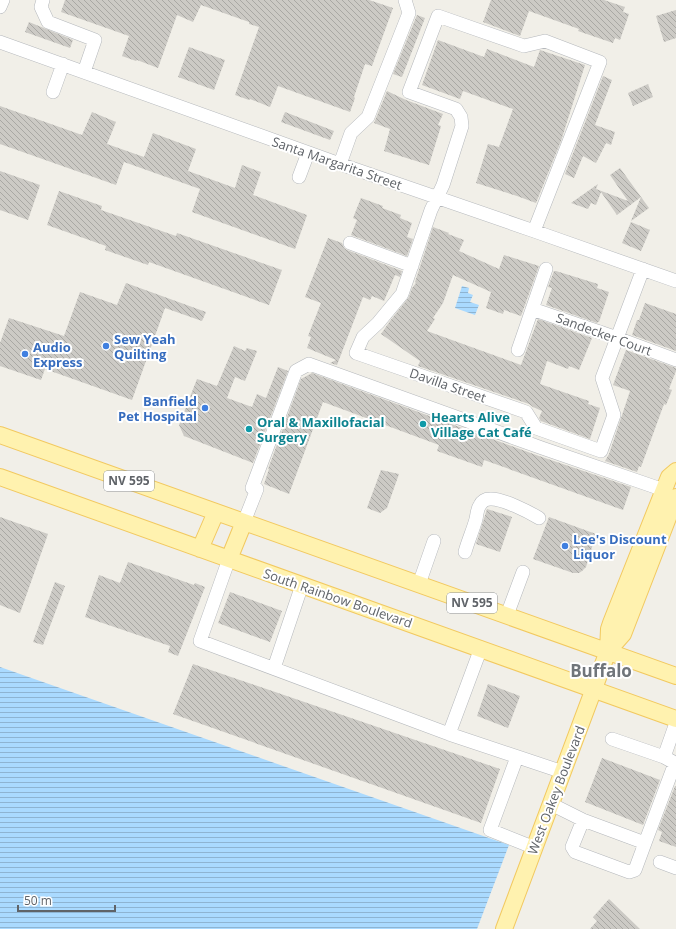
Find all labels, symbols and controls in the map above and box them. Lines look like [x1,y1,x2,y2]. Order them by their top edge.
street label: Santa Margarita Street [270,132,405,194]
street label: Sandecker Court [554,308,655,360]
place label: Sew Yeah Quilting [114,330,176,363]
place label: Audio Express [33,338,83,371]
marker: Sew Yeah Quilting [101,341,111,351]
marker: Audio Express [20,349,30,359]
street label: Davilla Street [407,363,489,407]
place label: Banfield Pet Hospital [118,392,197,425]
marker: Banfield Pet Hospital [200,403,210,413]
place label: Hearts Alive Village Cat Café [431,408,532,441]
place label: Oral & Maxillofacial Surgery [257,413,385,446]
marker: Hearts Alive Village Cat Café [418,419,428,429]
marker: Oral & Maxillofacial Surgery [244,424,254,434]
road number: NV 595 [104,471,154,491]
place label: Lee's Discount Liquor [573,530,667,563]
marker: Lee's Discount Liquor [560,541,570,551]
street label: South Rainbow Boulevard [261,564,415,632]
road number: NV 595 [447,593,497,613]
district label: Buffalo [570,659,632,682]
street label: West Oakey Boulevard [523,723,589,857]
scale bar [18,887,115,913]
text: 50 m [24,892,52,909]

